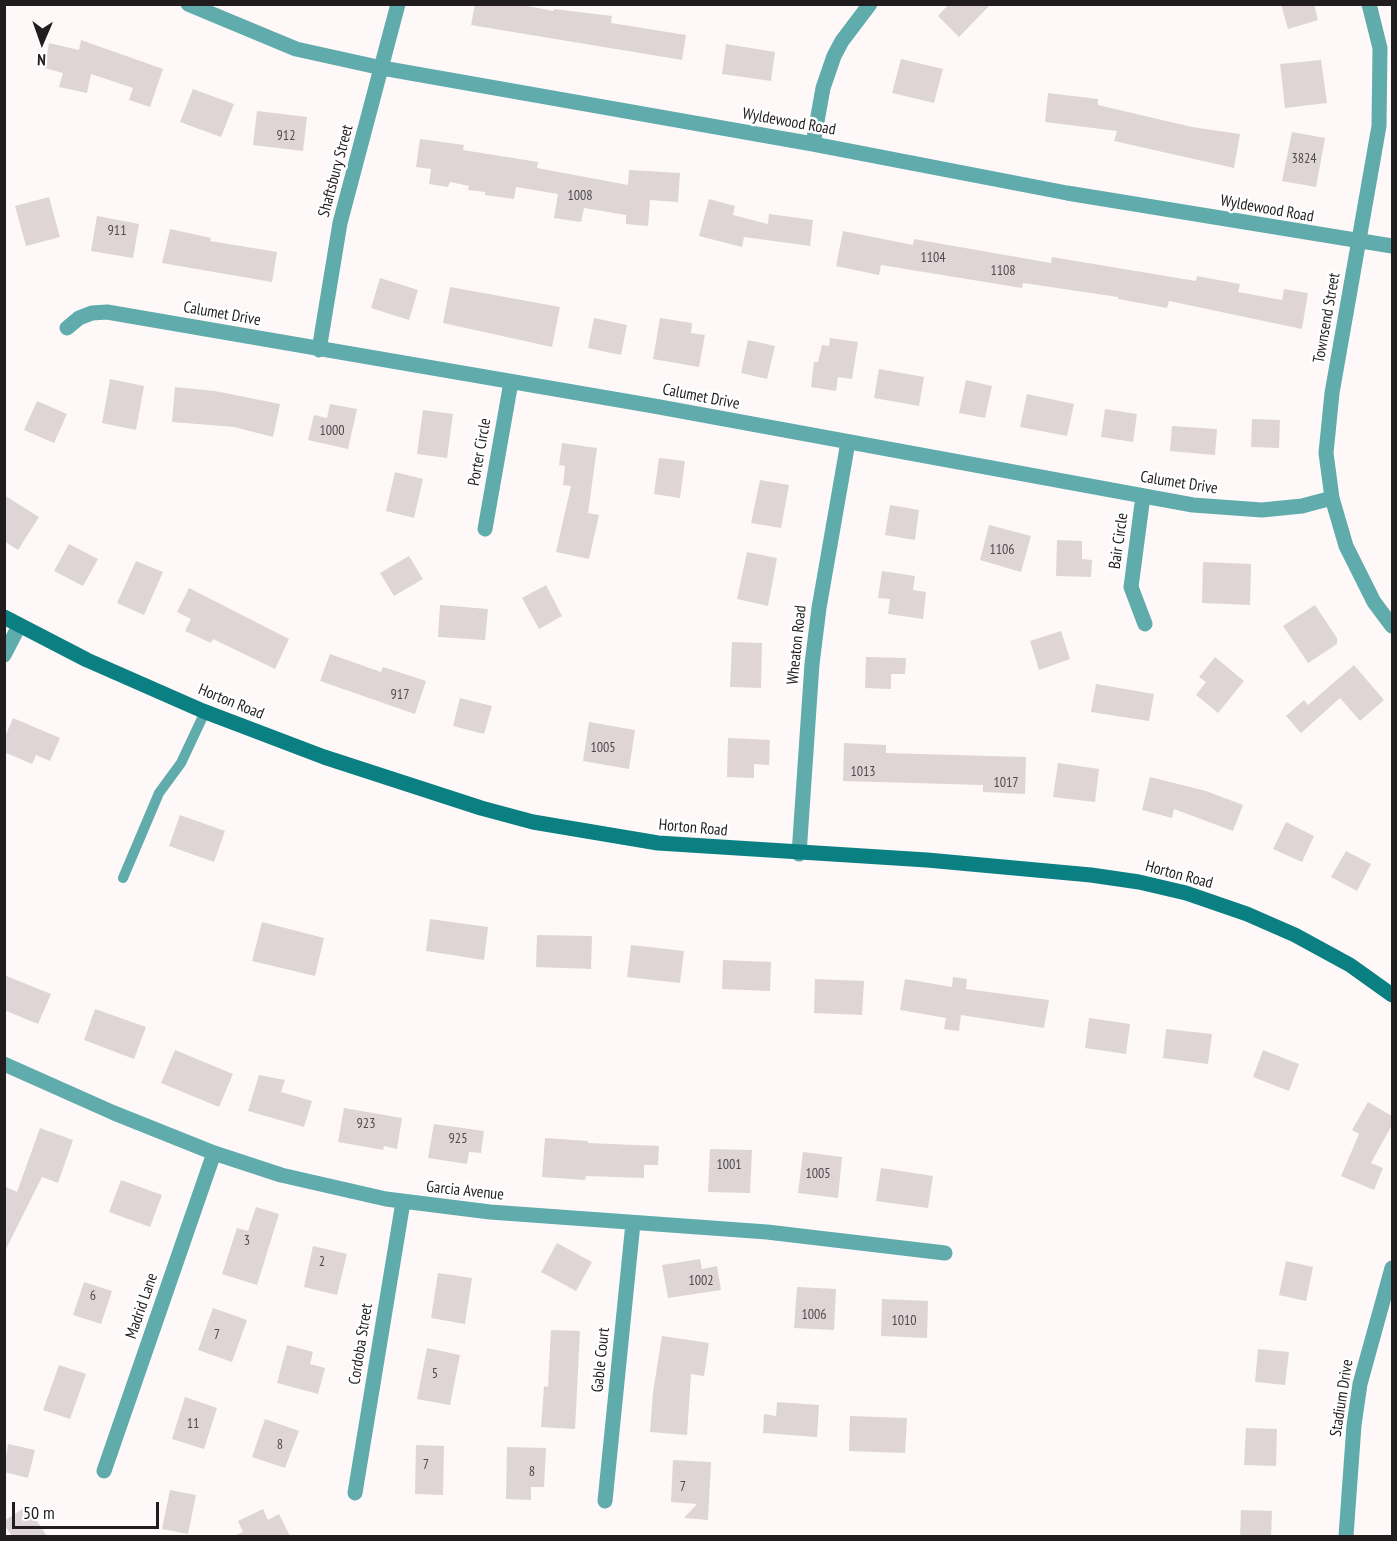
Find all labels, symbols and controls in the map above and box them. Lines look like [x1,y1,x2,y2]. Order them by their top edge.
north arrow [12,12,72,72]
text: N [37,50,46,70]
street label: Wyldewood Road [741,104,837,140]
street label: Shaftsbury Street [314,123,358,219]
house number: 912 [277,128,295,144]
house number: 3824 [1291,151,1317,167]
house number: 1008 [567,188,593,204]
street label: Wyldewood Road [1219,191,1315,227]
house number: 911 [108,223,126,239]
house number: 1104 [920,250,946,266]
house number: 1108 [990,263,1016,279]
street label: Townsend Street [1310,271,1344,365]
street label: Calumet Drive [182,298,262,330]
street label: Calumet Drive [661,380,741,414]
street label: Porter Circle [465,417,495,487]
house number: 1000 [319,423,345,439]
street label: Calumet Drive [1139,467,1219,499]
street label: Bair Circle [1106,512,1132,570]
house number: 1106 [989,542,1015,558]
street label: Wheaton Road [783,604,811,686]
street label: Horton Road [195,680,267,724]
house number: 917 [391,687,409,703]
house number: 1005 [590,740,616,756]
house number: 1013 [850,764,876,780]
house number: 1017 [993,775,1019,791]
street label: Horton Road [658,815,728,841]
street label: Horton Road [1143,857,1215,893]
house number: 923 [357,1116,375,1132]
house number: 925 [449,1131,467,1147]
house number: 1001 [716,1157,742,1173]
house number: 1005 [805,1166,831,1182]
street label: Garcia Avenue [425,1177,505,1205]
house number: 3 [244,1233,250,1249]
house number: 2 [319,1254,325,1270]
street label: Madrid Lane [122,1271,162,1341]
house number: 1002 [688,1273,714,1289]
house number: 6 [90,1288,96,1304]
street label: Cordoba Street [345,1302,377,1386]
house number: 1006 [801,1307,827,1323]
house number: 1010 [891,1313,917,1329]
house number: 7 [214,1327,220,1343]
street label: Gable Court [588,1327,614,1393]
street label: Stadium Drive [1326,1358,1358,1438]
house number: 5 [432,1366,438,1382]
house number: 11 [187,1416,199,1432]
house number: 8 [277,1437,283,1453]
house number: 7 [423,1457,429,1473]
house number: 8 [529,1464,535,1480]
house number: 7 [680,1479,686,1495]
scale bar [15,1490,162,1528]
text: 50 m [23,1501,55,1524]

